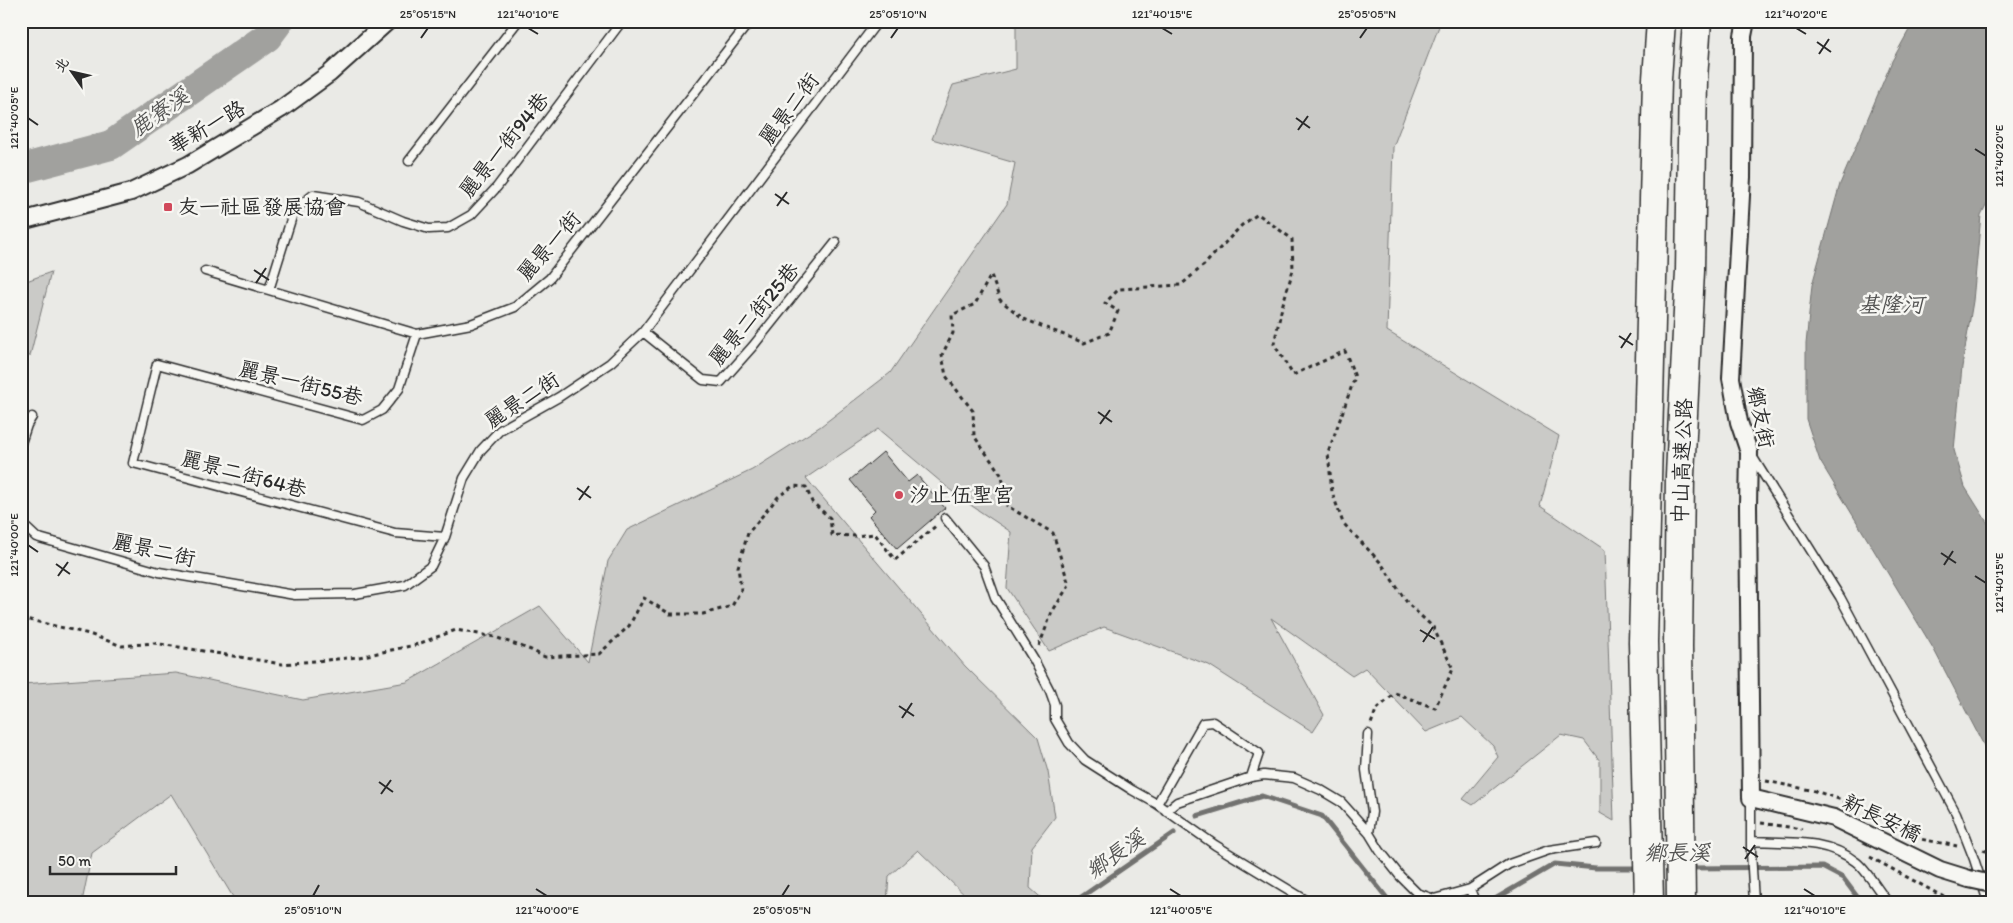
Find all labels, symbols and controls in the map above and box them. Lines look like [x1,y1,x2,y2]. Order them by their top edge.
text: 25°05'15"N [400,7,456,21]
text: 121°40'10"E [497,7,559,21]
text: 25°05'10"N [869,7,927,21]
text: 121°40'15"E [1132,7,1193,21]
text: 25°05'05"N [1338,7,1396,21]
text: 121°40'20"E [1765,7,1828,21]
north arrow [48,48,98,98]
text: 北 [51,54,73,76]
street label: 麗景二街 [753,68,824,150]
water label: 鹿寮溪 [125,82,195,142]
text: 121°40'05"E [7,86,21,149]
street label: 麗景一街94巷 [453,87,554,203]
street label: 華新一路 [164,95,249,158]
text: 121°40'20"E [1992,124,2006,187]
place label: 友一社區發展協會 [178,194,346,219]
marker: 友一社區發展協會 [162,201,174,213]
street label: 麗景一街 [512,206,586,286]
street label: 麗景二街25巷 [703,257,804,370]
water label: 基隆河 [1858,291,1927,318]
street label: 麗景一街55巷 [236,355,366,410]
street label: 麗景二街 [480,366,564,433]
street label: 鄉友街 [1743,383,1780,450]
street label: 中山高速公路 [1667,398,1696,524]
street label: 麗景二街64巷 [179,445,310,502]
place label: 汐止伍聖宮 [909,482,1014,507]
marker: 汐止伍聖宮 [893,489,905,501]
text: 121°40'00"E [7,513,21,577]
street label: 麗景二街 [110,528,198,571]
text: 121°40'15"E [1992,552,2006,613]
street label: 新長安橋 [1839,788,1926,847]
water label: 鄉長溪 [1081,824,1151,884]
water label: 鄉長溪 [1644,839,1711,866]
scale bar [50,843,176,875]
text: 50 m [58,852,91,870]
text: 25°05'10"N [284,903,342,917]
text: 121°40'00"E [515,903,579,917]
text: 25°05'05"N [753,903,811,917]
text: 121°40'05"E [1150,903,1213,917]
text: 121°40'10"E [1784,903,1846,917]

